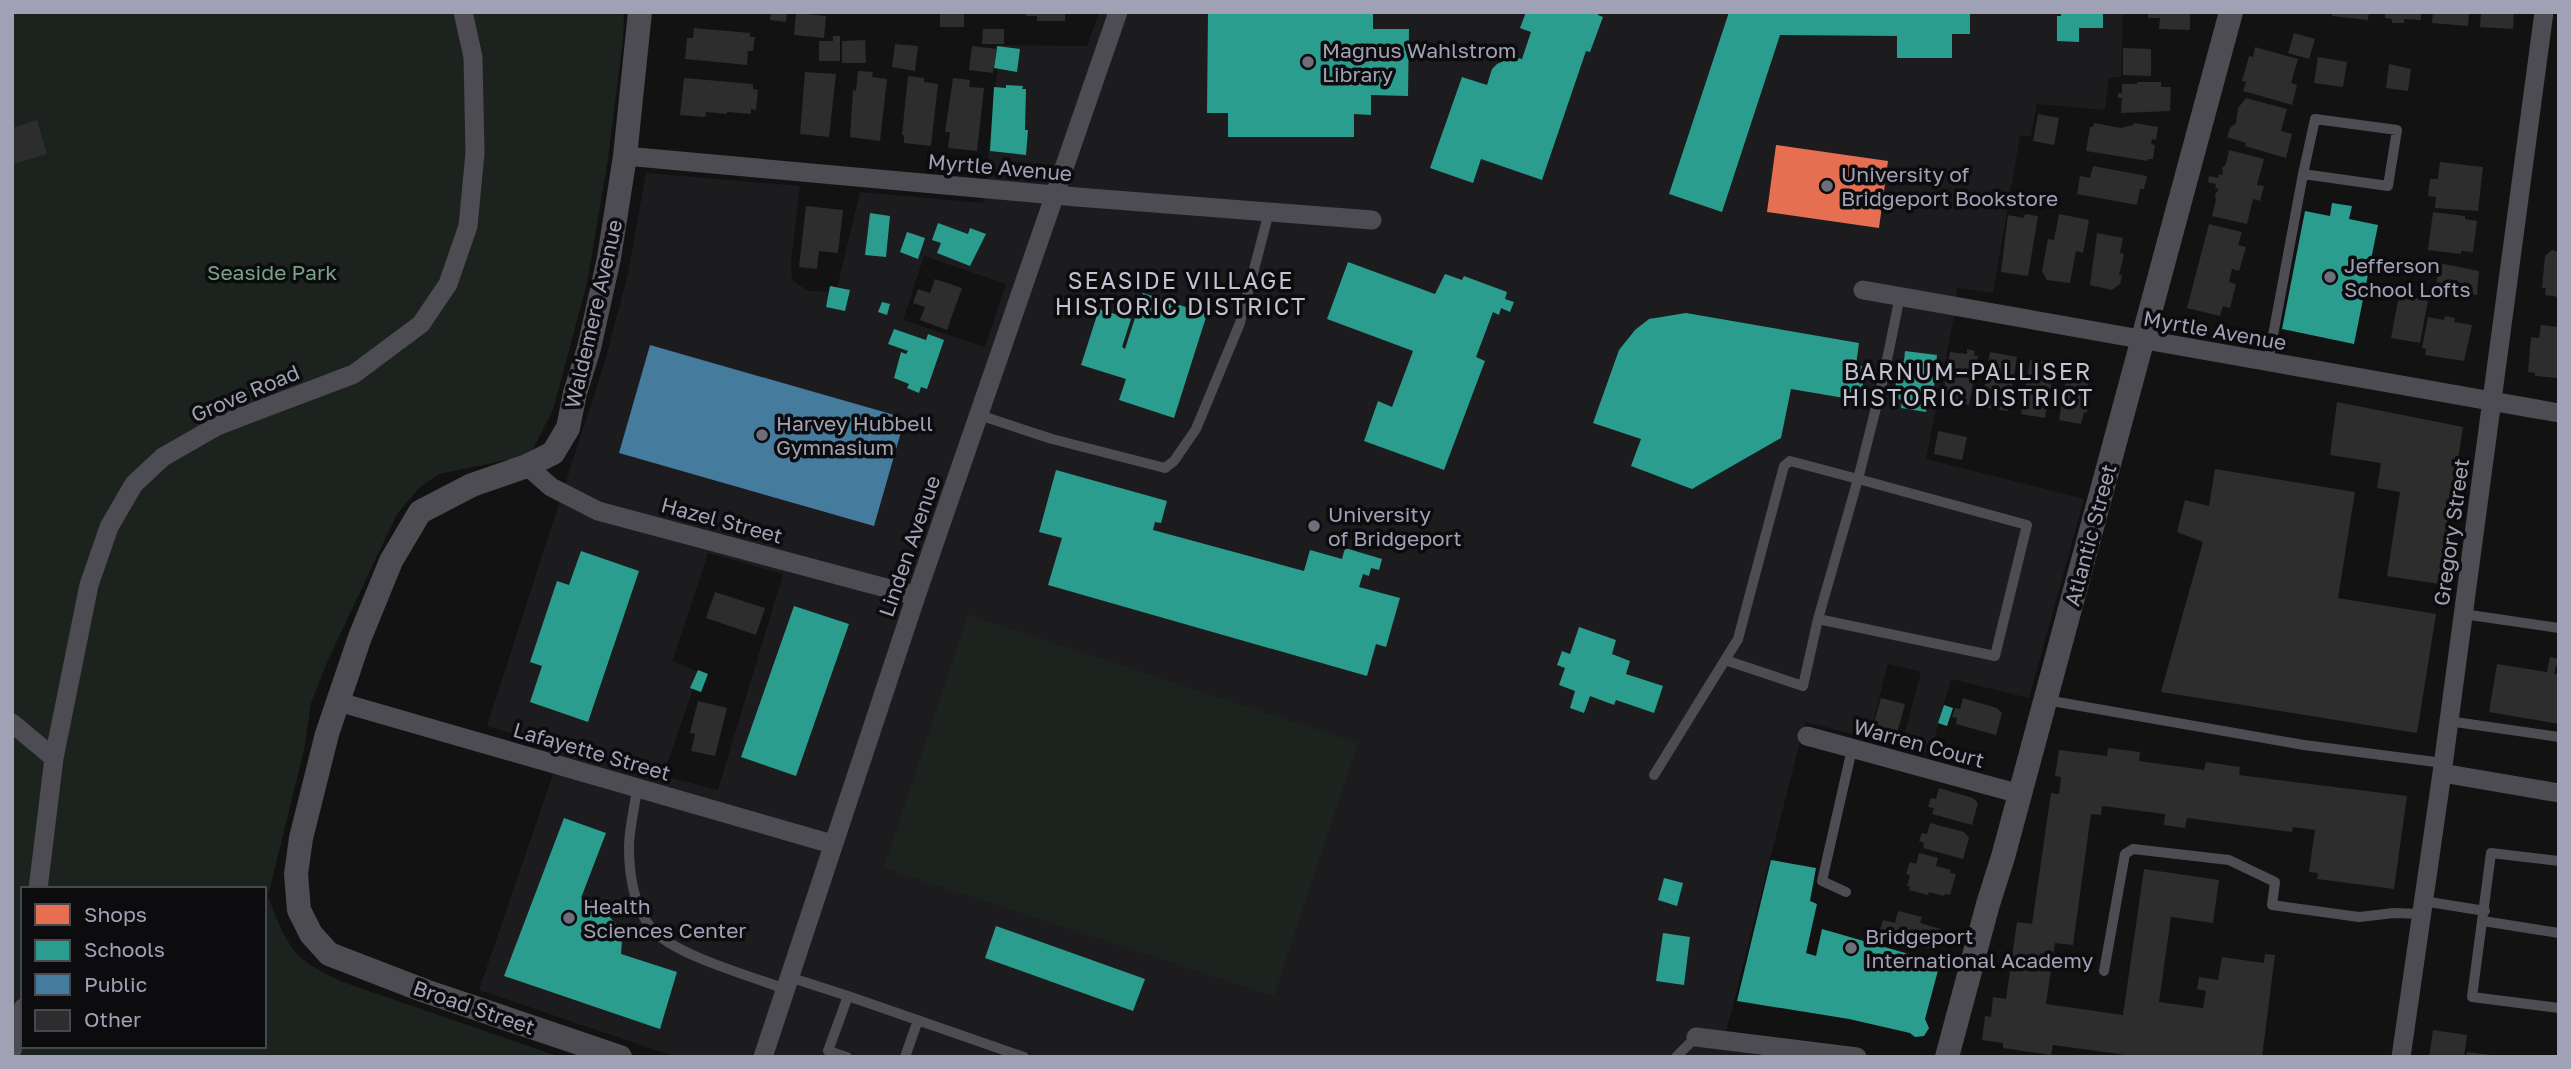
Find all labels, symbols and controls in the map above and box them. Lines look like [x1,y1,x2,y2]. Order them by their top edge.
place label: Magnus Wahlstrom Library [1322,37,1516,87]
marker: Magnus Wahlstrom Library [1300,54,1316,70]
street label: Myrtle Avenue [927,148,1073,186]
place label: University of Bridgeport Bookstore [1841,161,2058,211]
marker: University of Bridgeport Bookstore [1819,178,1835,194]
street label: Waldemere Avenue [559,217,627,411]
place label: Jefferson School Lofts [2344,252,2471,302]
park label: Seaside Park [207,259,337,285]
district label: SEASIDE VILLAGE HISTORIC DISTRICT [1055,266,1307,320]
marker: Jefferson School Lofts [2322,269,2338,285]
street label: Myrtle Avenue [2141,305,2289,355]
district label: BARNUM–PALLISER HISTORIC DISTRICT [1842,357,2094,411]
street label: Grove Road [187,359,303,427]
place label: Harvey Hubbell Gymnasium [776,410,933,460]
marker: Harvey Hubbell Gymnasium [754,427,770,443]
street label: Gregory Street [2428,457,2474,607]
street label: Atlantic Street [2059,461,2121,609]
street label: Linden Avenue [873,472,945,620]
street label: Hazel Street [658,491,786,549]
place label: University of Bridgeport [1328,501,1462,551]
marker: University of Bridgeport [1306,518,1322,534]
street label: Warren Court [1851,713,1987,773]
street label: Lafayette Street [510,716,674,786]
legend [21,887,266,1048]
place label: Health Sciences Center [583,893,747,943]
text: Shops [84,901,147,927]
marker: Health Sciences Center [561,910,577,926]
place label: Bridgeport International Academy [1865,923,2093,973]
text: Schools [84,936,165,962]
marker: Bridgeport International Academy [1843,940,1859,956]
text: Public [84,971,147,997]
street label: Broad Street [410,974,538,1040]
text: Other [84,1006,141,1032]

